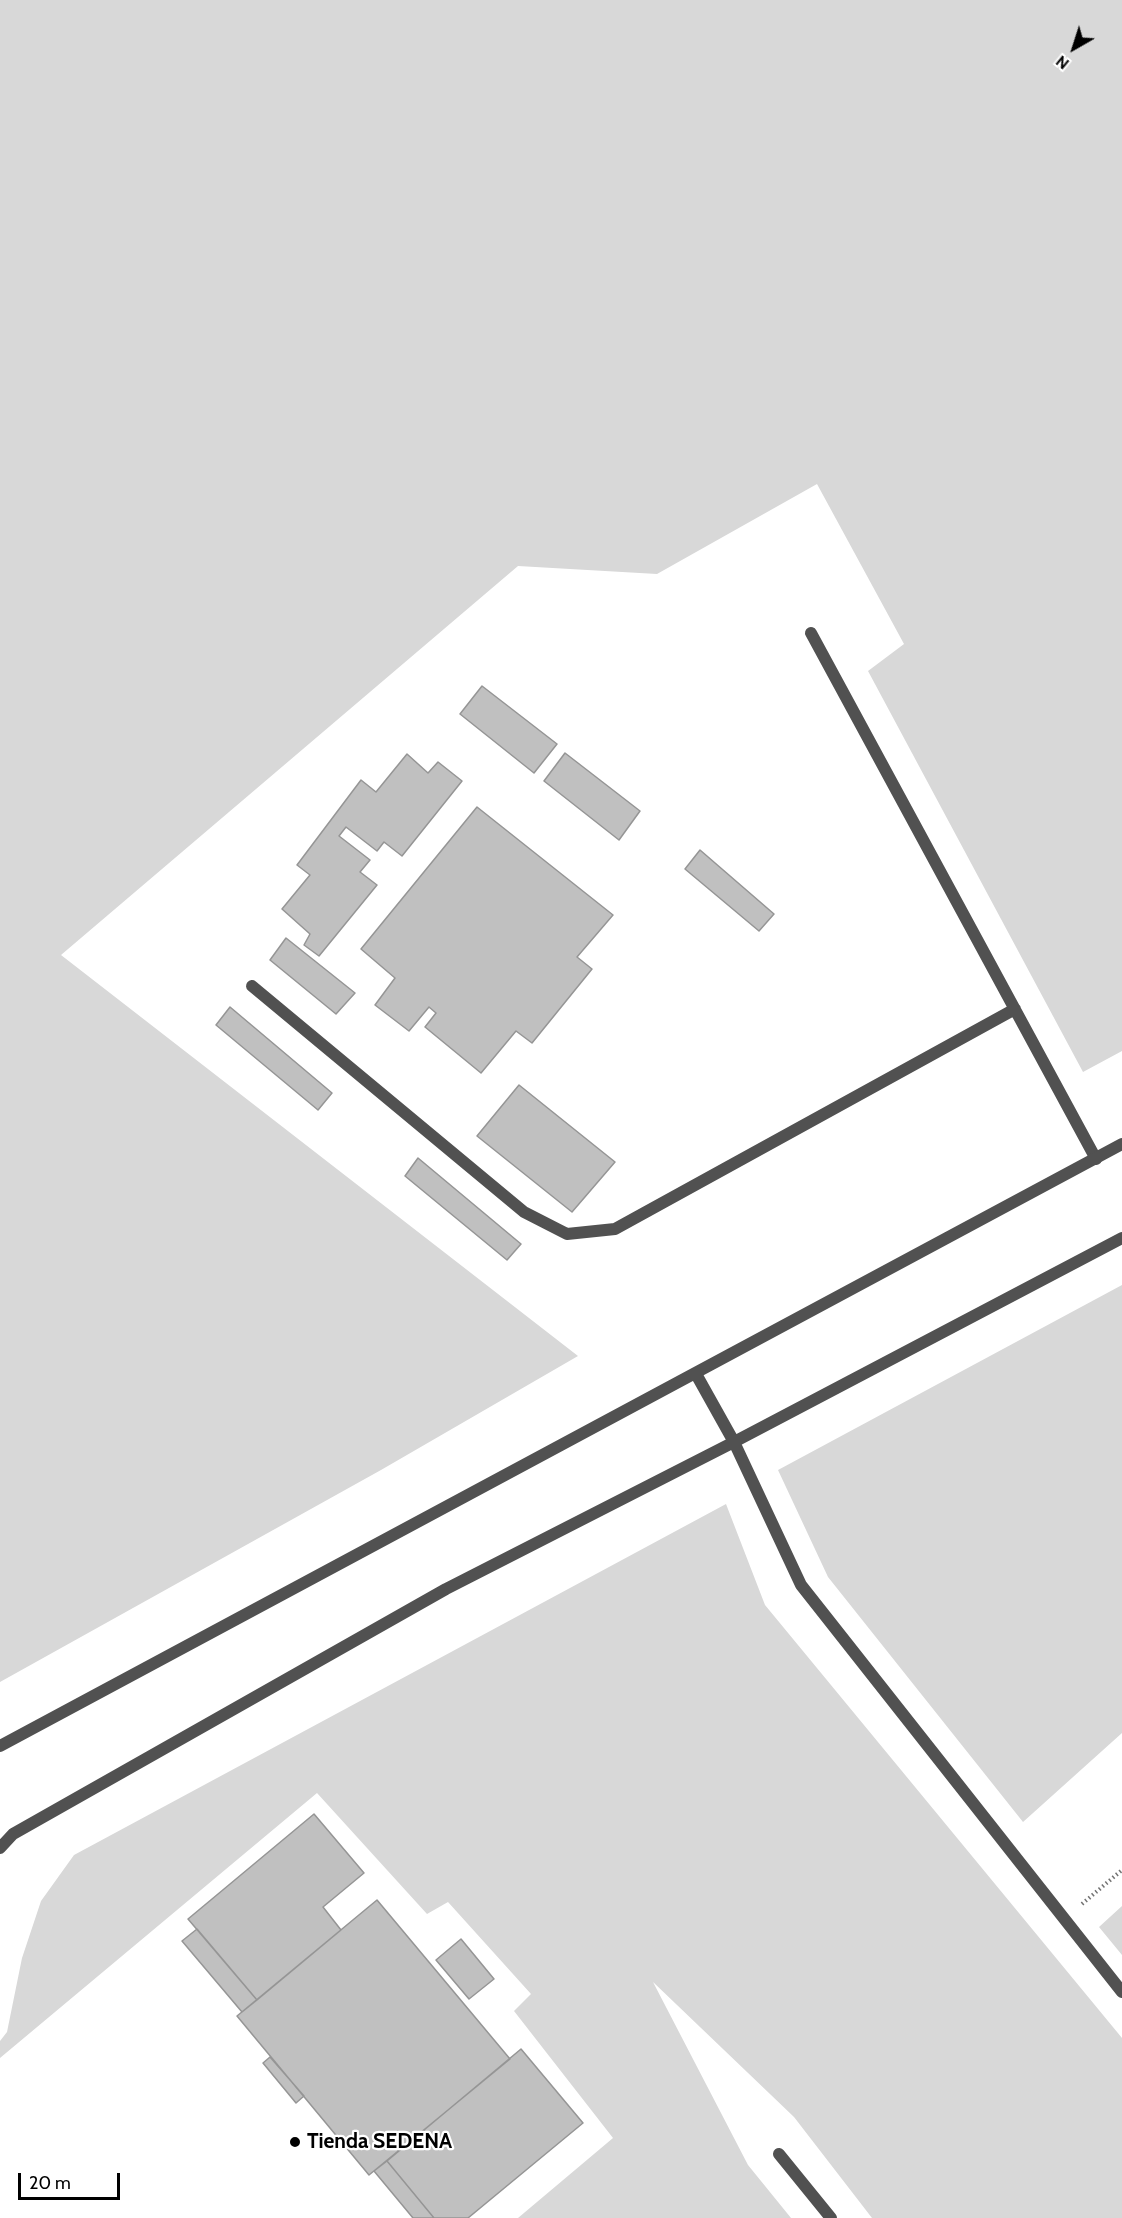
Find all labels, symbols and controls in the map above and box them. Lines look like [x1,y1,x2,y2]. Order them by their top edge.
north arrow [1044,18,1104,78]
text: N [1052,51,1073,73]
place label: Tienda SEDENA [307,2129,452,2155]
marker: Tienda SEDENA [288,2135,302,2149]
scale bar [21,2161,123,2199]
text: 20 m [29,2172,71,2194]

